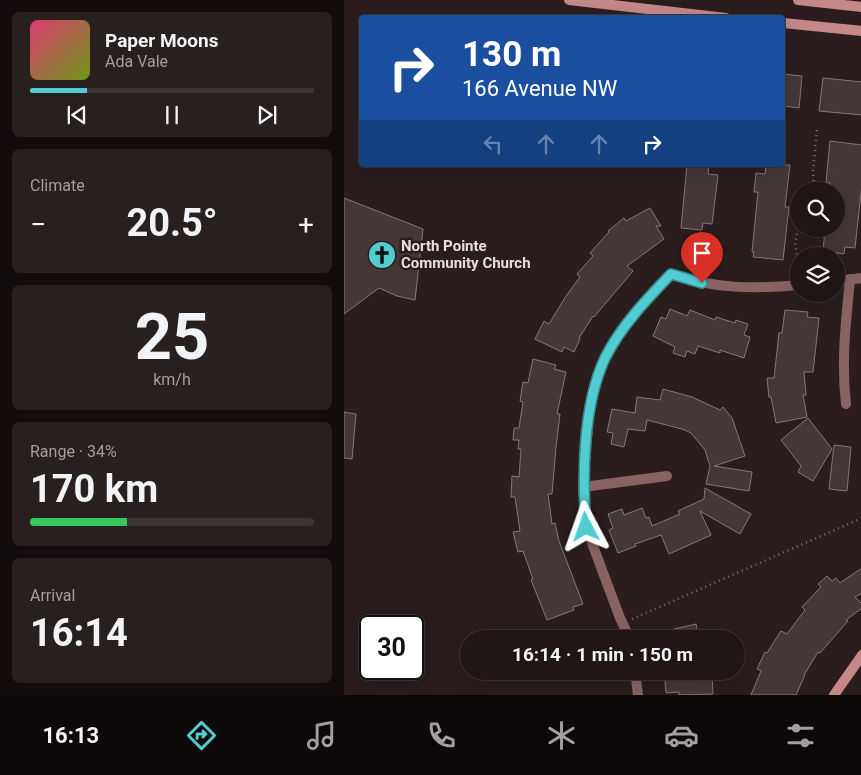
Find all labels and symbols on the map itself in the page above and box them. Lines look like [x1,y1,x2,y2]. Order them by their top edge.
pin [681,232,723,283]
place label: North Pointe Community Church [401,237,531,272]
church icon: North Pointe Community Church [367,240,397,270]
position arrow [559,500,611,552]
speed limit sign: 30 [359,615,424,680]

